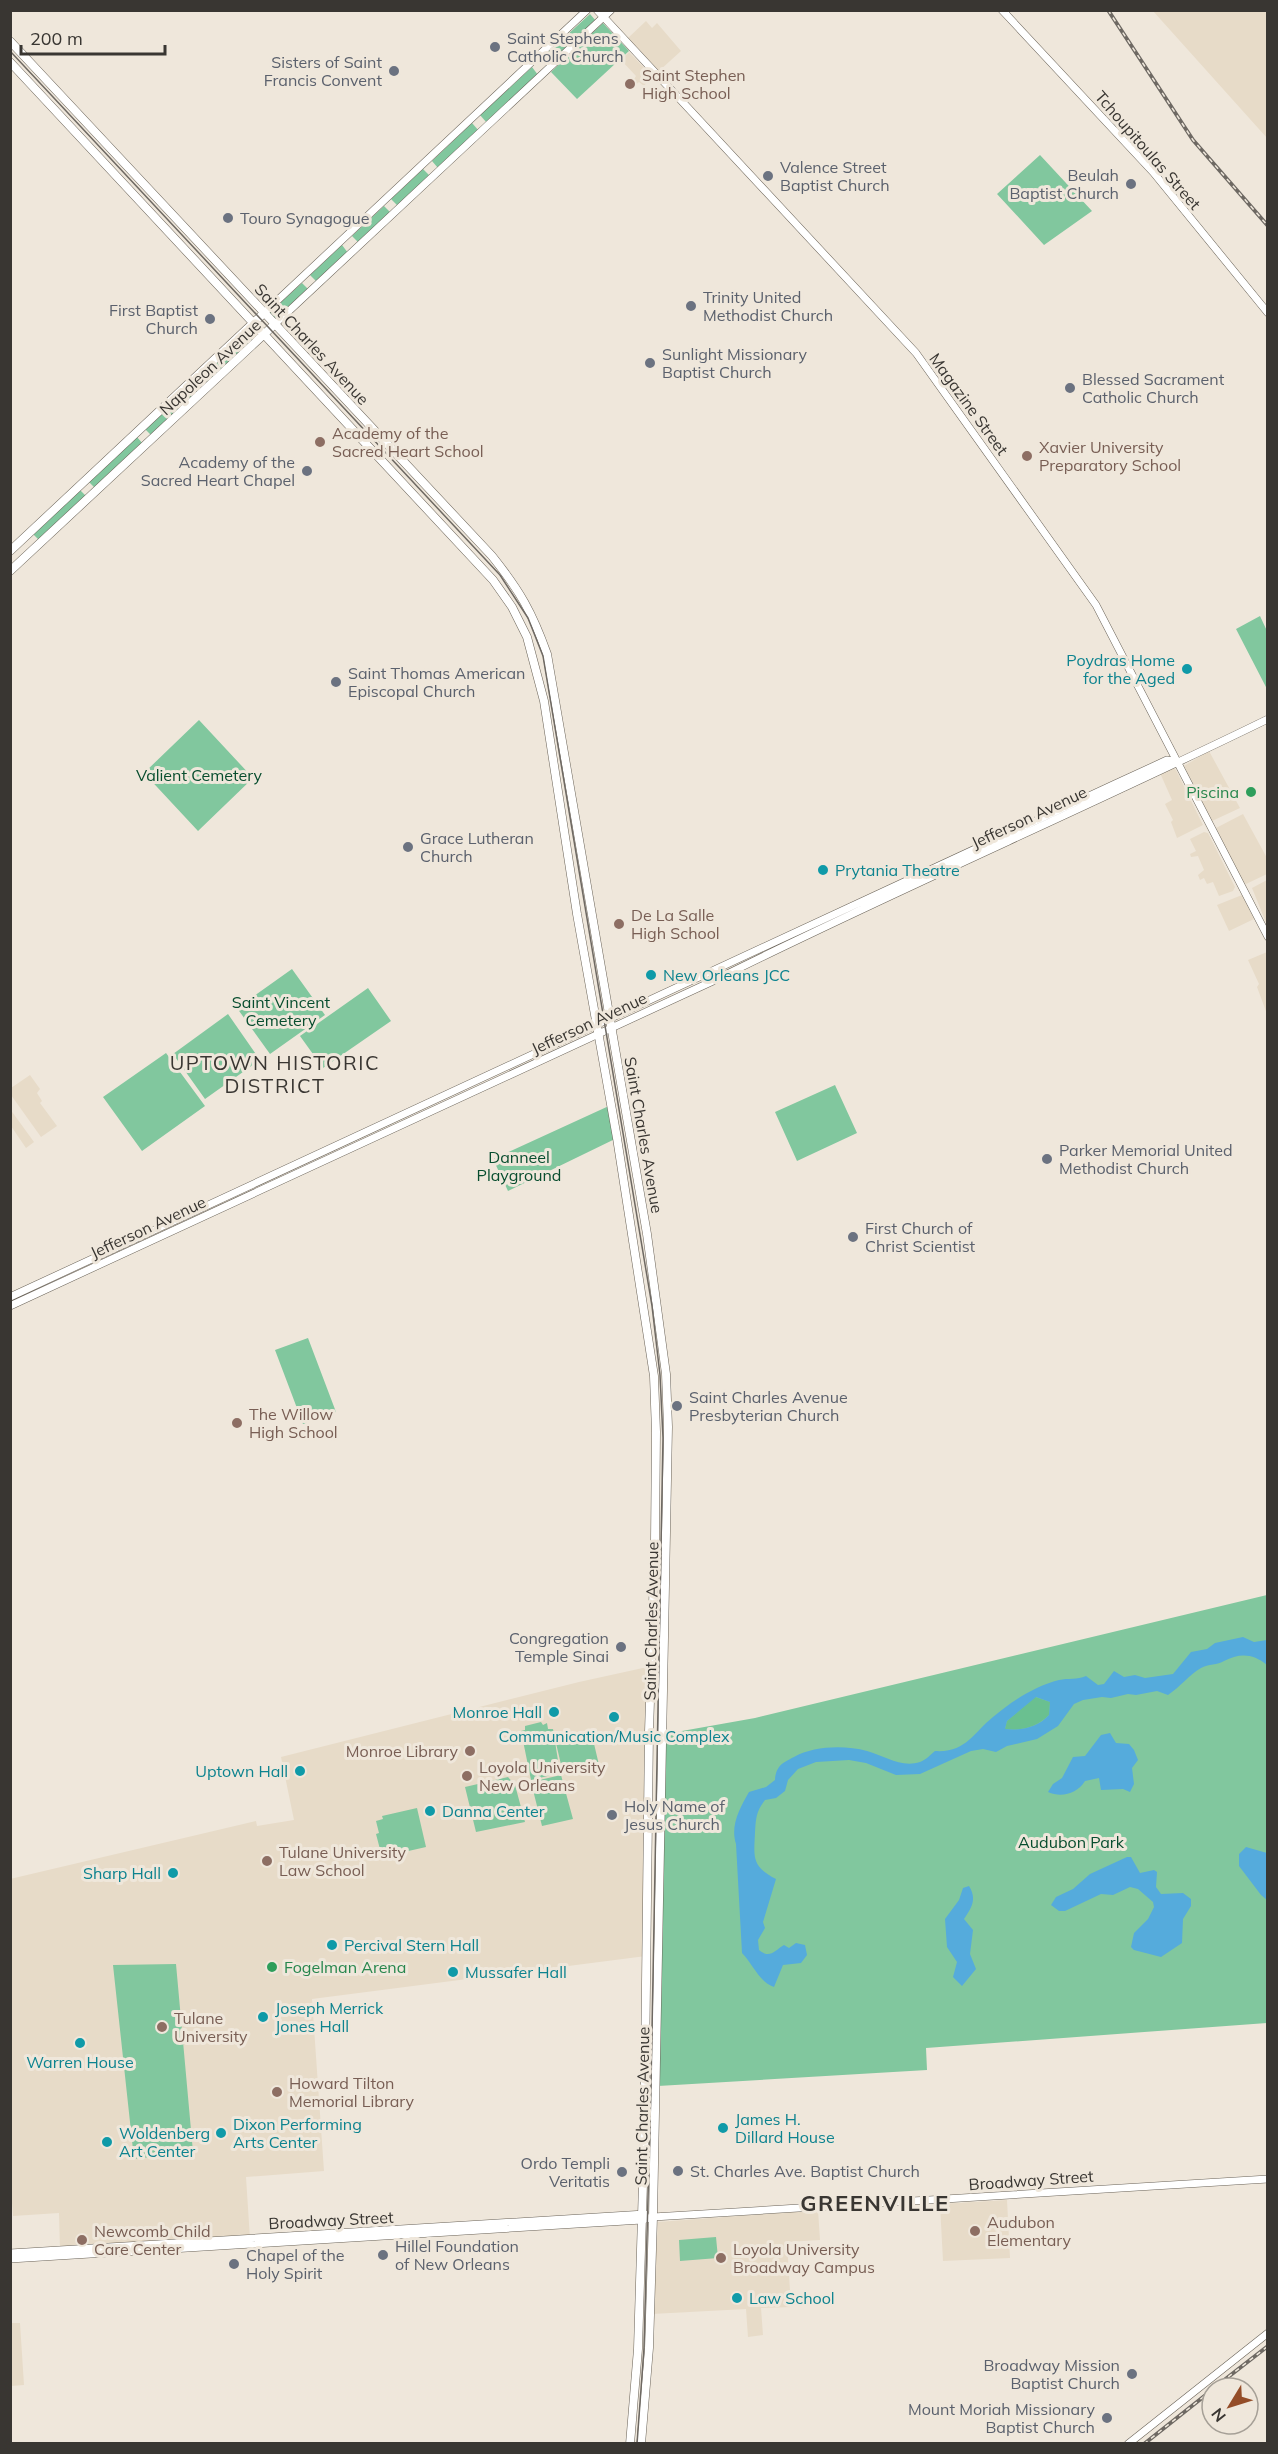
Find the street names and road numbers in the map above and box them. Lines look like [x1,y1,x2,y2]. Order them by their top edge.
street label: Tchoupitoulas Street [1091,86,1205,214]
street label: Saint Charles Avenue [251,279,373,409]
street label: Napoleon Avenue [155,315,265,419]
street label: Magazine Street [925,349,1013,459]
street label: Jefferson Avenue [968,782,1090,852]
street label: Jefferson Avenue [528,988,650,1058]
street label: Saint Charles Avenue [620,1055,668,1215]
street label: Jefferson Avenue [87,1192,209,1262]
street label: Saint Charles Avenue [640,1542,662,1700]
street label: Saint Charles Avenue [631,2027,653,2185]
street label: Broadway Street [968,2166,1094,2194]
street label: Broadway Street [268,2207,394,2233]

